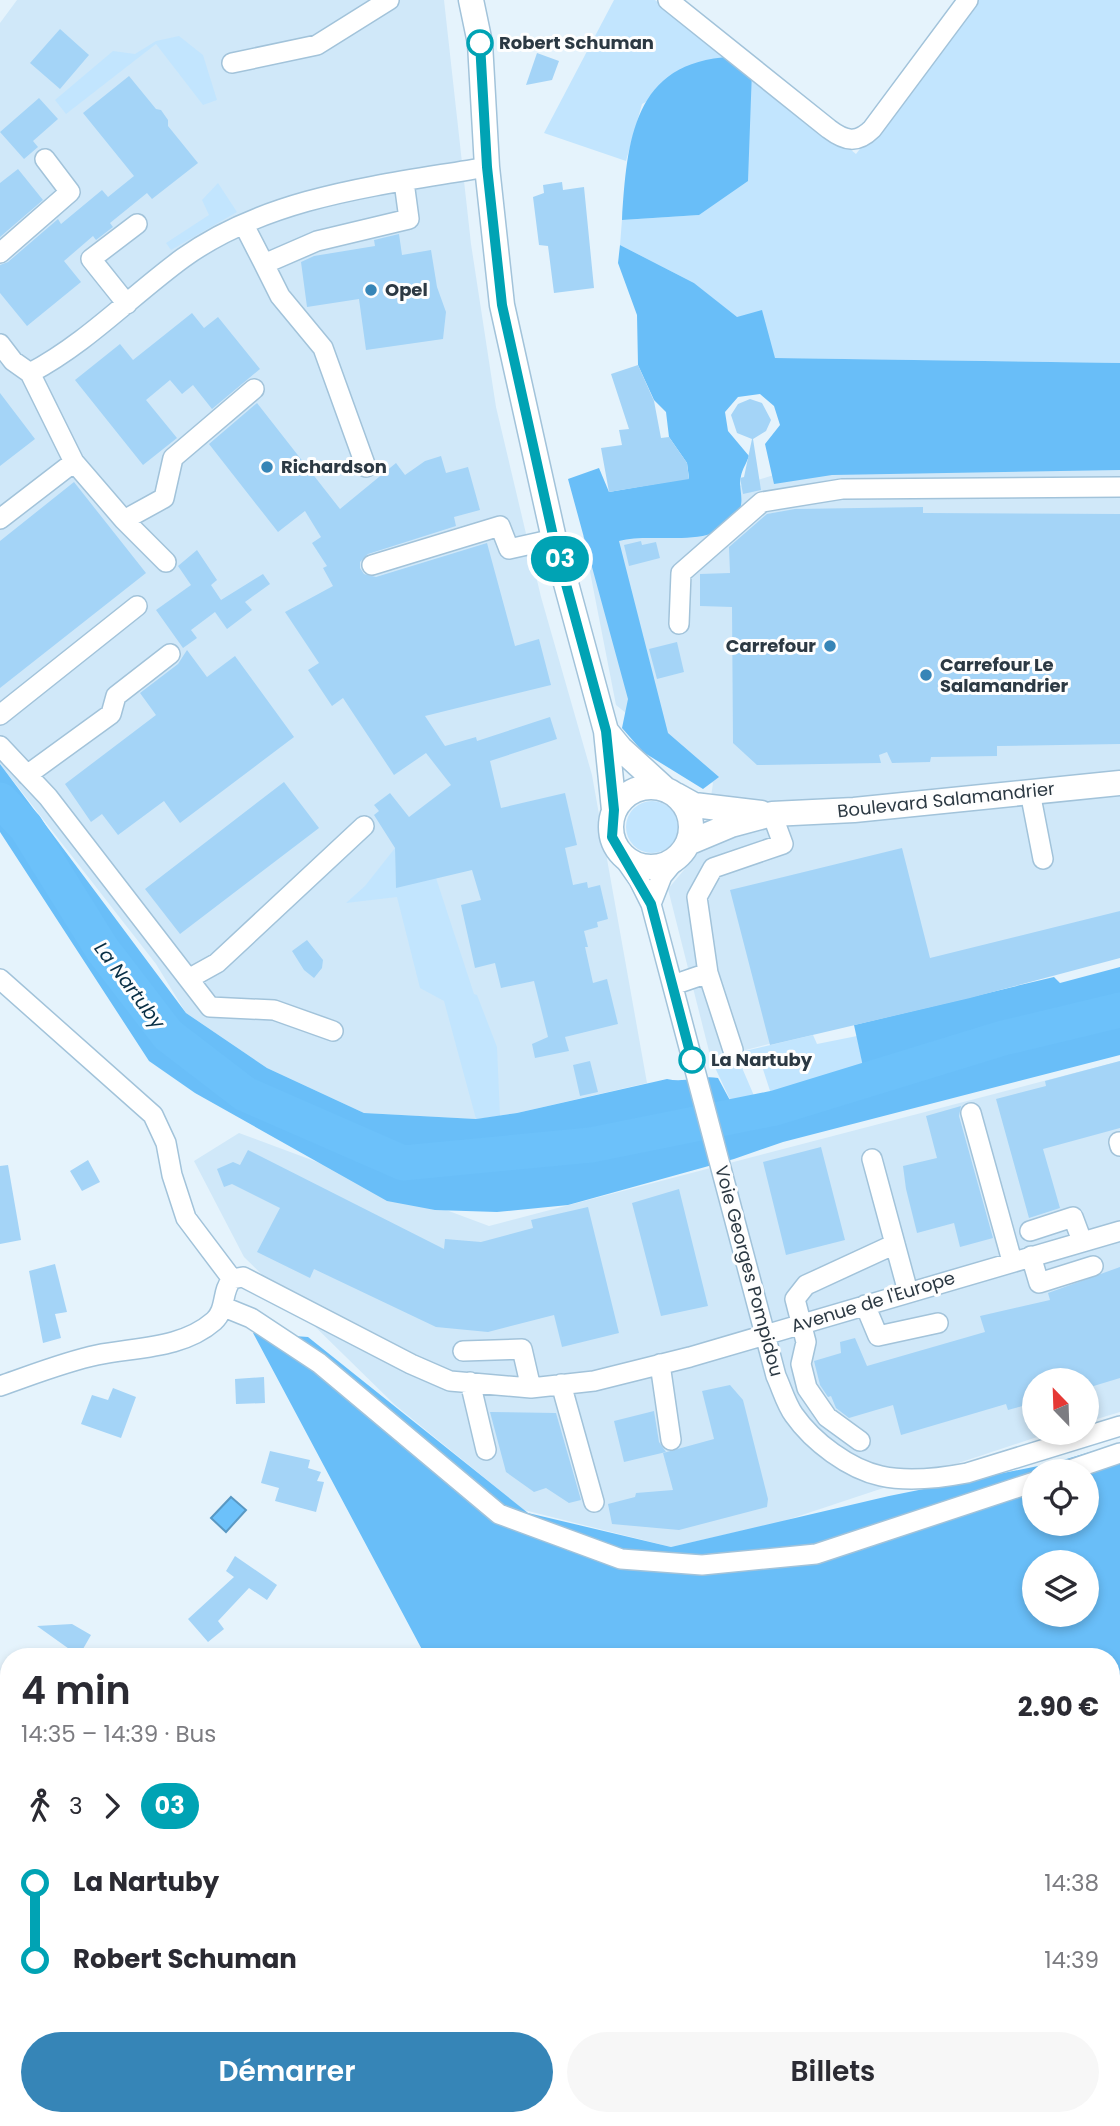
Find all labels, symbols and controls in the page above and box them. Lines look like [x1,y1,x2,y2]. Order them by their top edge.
marker: Robert Schuman [467,30,493,56]
place label: Robert Schuman [499,30,654,55]
place label: Opel [385,277,428,302]
marker: Opel [363,282,379,298]
place label: Richardson [281,454,387,479]
marker: Richardson [259,459,275,475]
line badge: 03 [528,536,592,582]
text: 03 [545,542,575,575]
place label: Carrefour [726,633,816,658]
marker: Carrefour [822,638,838,654]
place label: Carrefour Le Salamandrier [940,652,1069,698]
marker: Carrefour Le Salamandrier [918,667,934,683]
street label: Boulevard Salamandrier [836,776,1056,823]
water label: La Nartuby [88,936,172,1035]
marker: La Nartuby [679,1047,705,1073]
place label: La Nartuby [711,1047,813,1072]
street label: Voie Georges Pompidou [709,1163,790,1379]
street label: Avenue de l'Europe [788,1265,958,1338]
north arrow [1022,1368,1099,1446]
map controls [1022,1368,1099,1627]
button: locate [1022,1459,1099,1536]
button: layers [1022,1550,1099,1627]
text: 4 min [21,1664,131,1717]
text: 2.90 € [1018,1689,1099,1725]
text: 14:35 – 14:39 · Bus [21,1718,216,1750]
icon: walk [21,1787,59,1825]
icon: forward [93,1787,131,1825]
text: 03 [155,1789,185,1822]
text: 3 [69,1790,83,1822]
text: La Nartuby [73,1864,219,1900]
text: 14:38 [1044,1867,1099,1899]
text: Robert Schuman [73,1941,297,1977]
text: 14:39 [1044,1944,1099,1976]
button: Démarrer [21,2032,553,2112]
button: Billets [567,2032,1099,2112]

